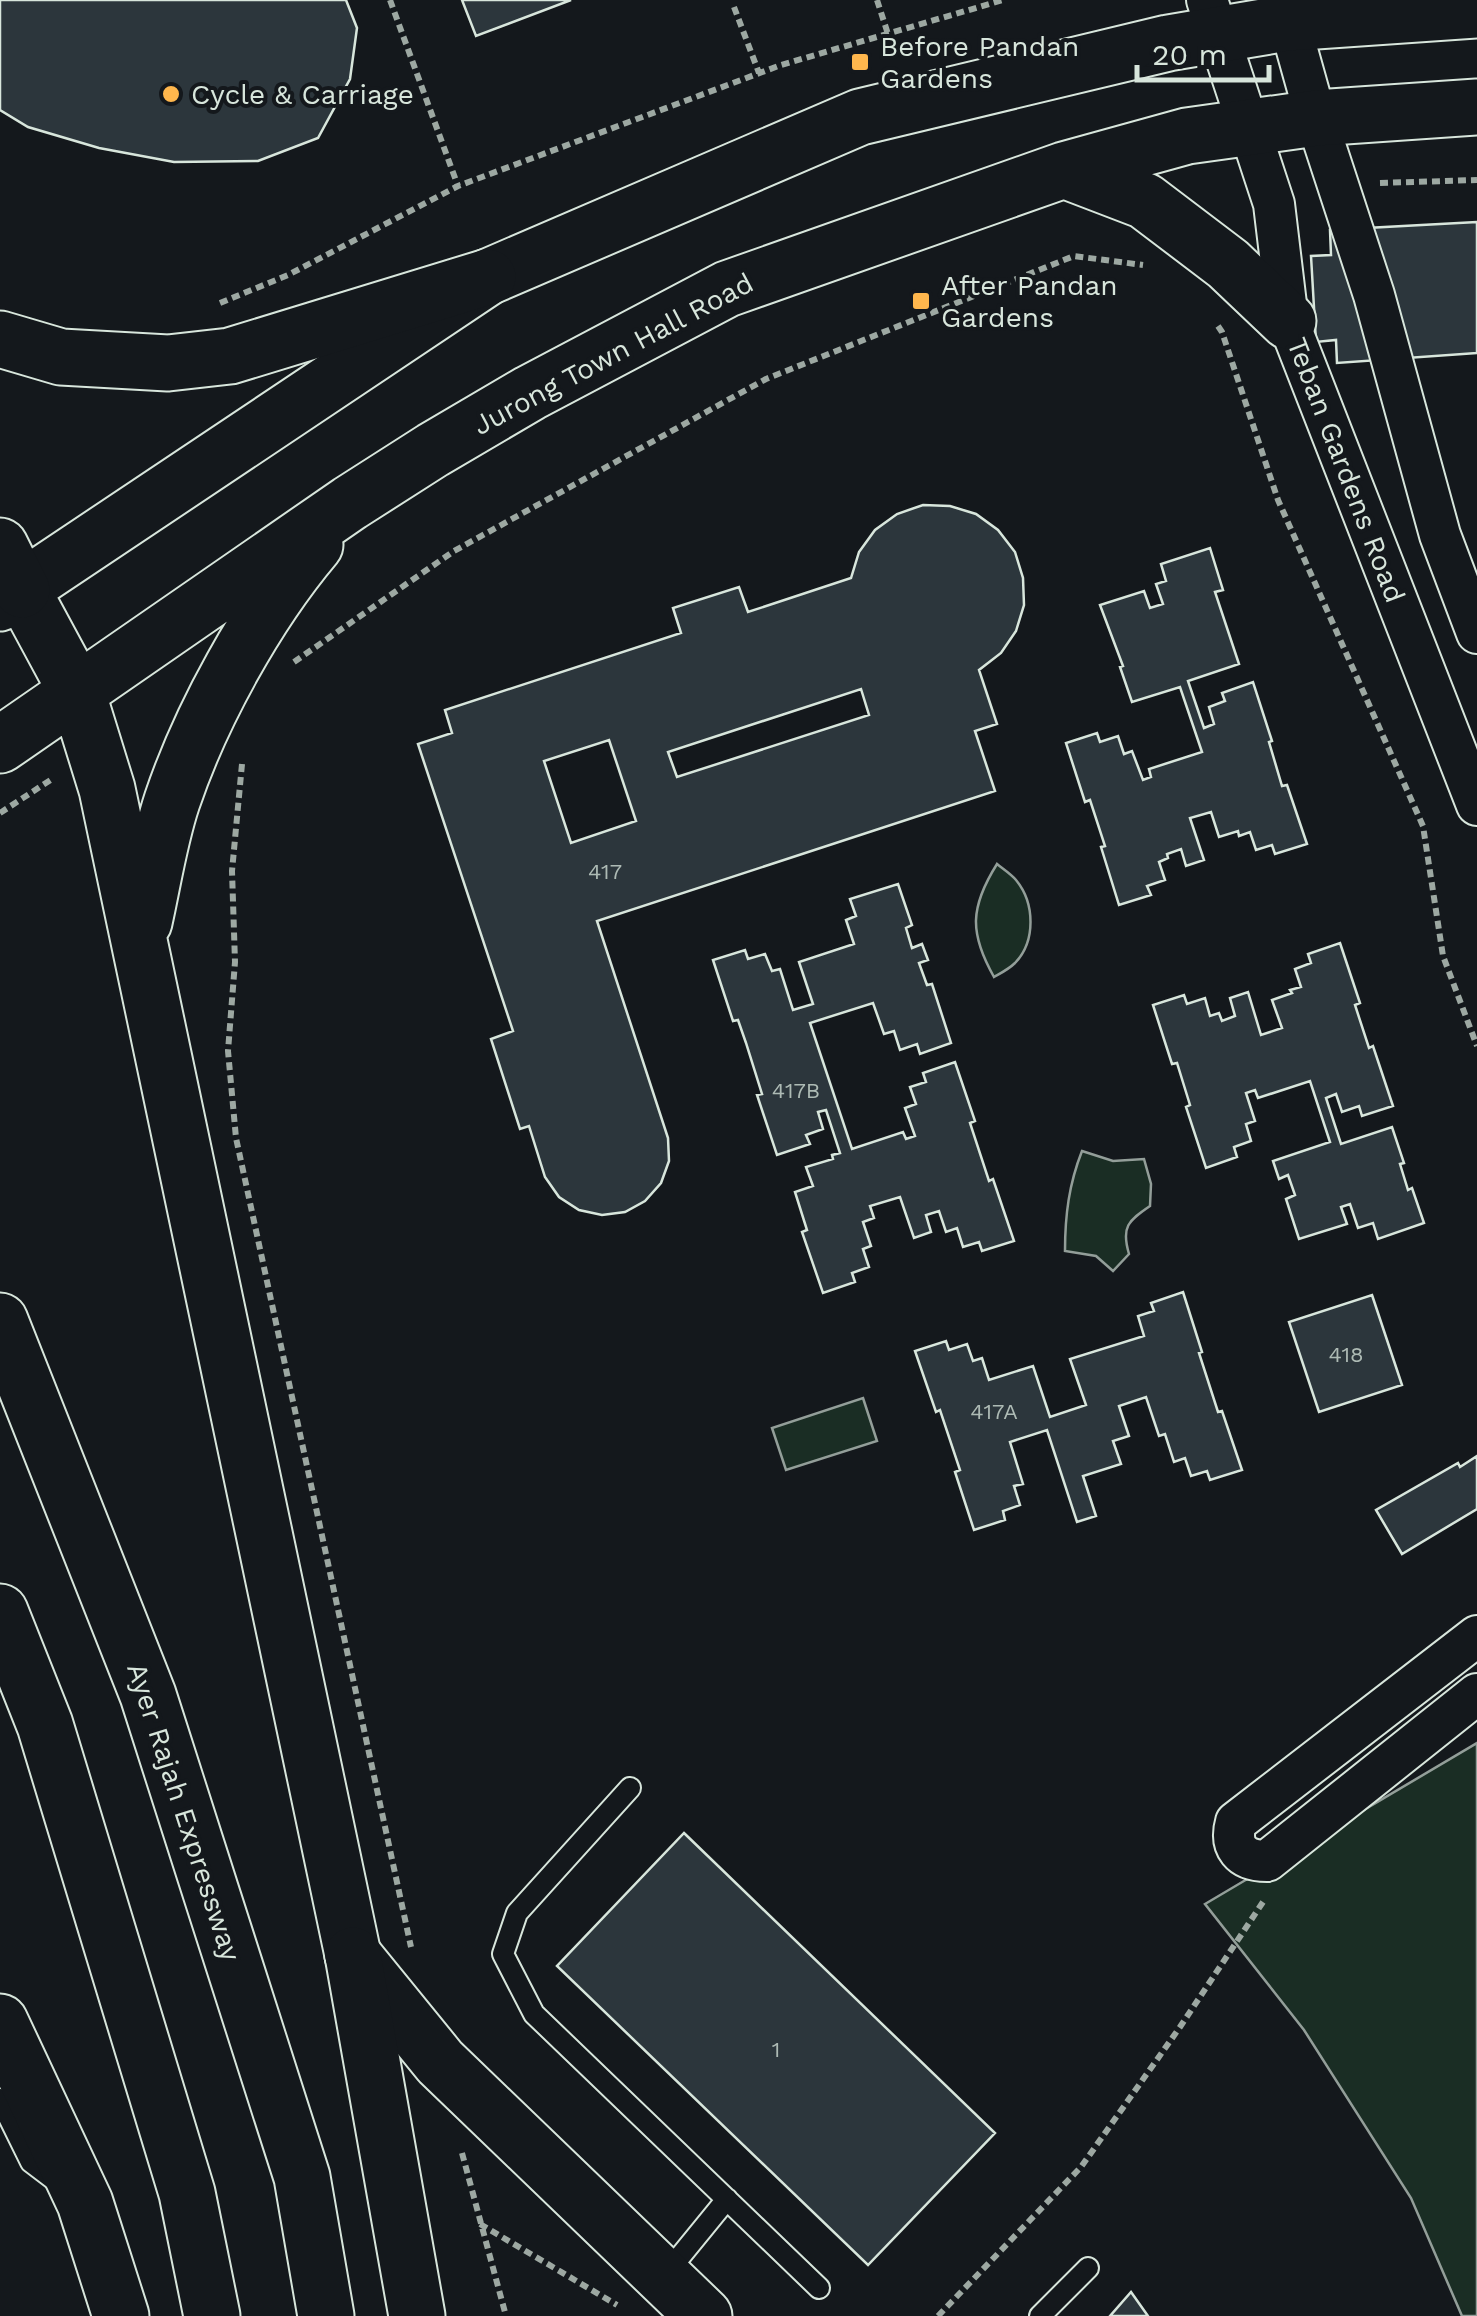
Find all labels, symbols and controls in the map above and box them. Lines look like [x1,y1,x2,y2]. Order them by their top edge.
scale bar [1137,20,1270,82]
place label: Before Pandan Gardens [880,30,1079,95]
text: 20 m [1152,37,1227,72]
marker: Before Pandan Gardens [849,51,871,73]
place label: Cycle & Carriage [191,78,414,111]
marker: Cycle & Carriage [160,83,182,105]
street label: Jurong Town Hall Road [467,266,759,442]
place label: After Pandan Gardens [941,269,1118,334]
marker: After Pandan Gardens [910,290,932,312]
street label: Teban Gardens Road [1280,333,1412,607]
house number: 417 [588,859,622,884]
house number: 417B [772,1078,820,1103]
house number: 418 [1328,1342,1364,1367]
house number: 417A [970,1399,1018,1424]
street label: Ayer Rajah Expressway [120,1659,248,1966]
house number: 1 [772,2037,780,2062]

